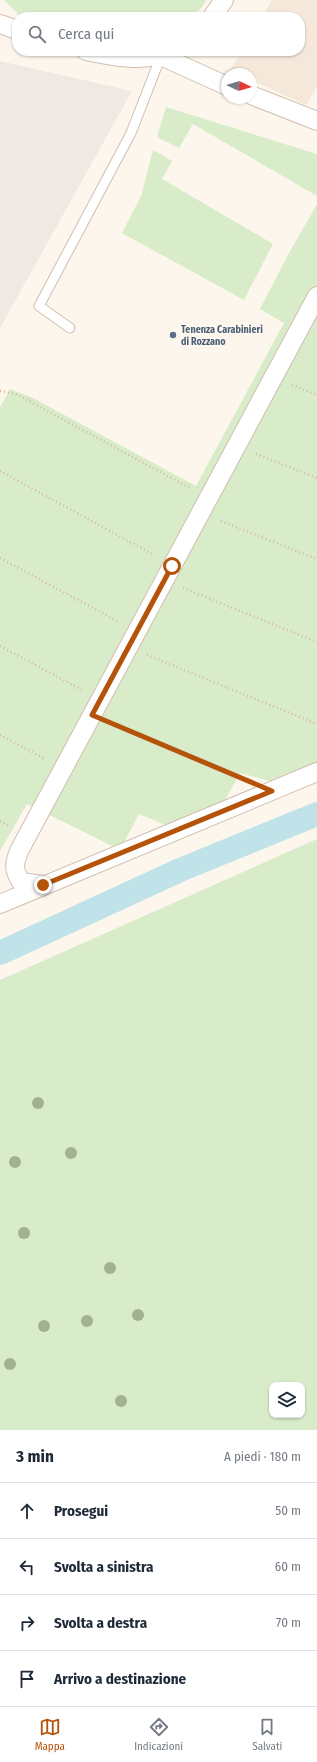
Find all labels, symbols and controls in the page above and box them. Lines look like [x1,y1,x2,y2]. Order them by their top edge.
search box [12,12,305,56]
icon: search [26,23,48,45]
text: Cerca qui [58,25,114,43]
north arrow [221,68,257,104]
place label: Tenenza Carabinieri di Rozzano [181,324,263,348]
marker: Tenenza Carabinieri di Rozzano [168,330,178,340]
route start [163,557,181,575]
route end [34,876,52,894]
map controls [269,1382,305,1418]
button: layers [269,1382,305,1418]
text: 3 min [16,1446,54,1467]
text: A piedi · 180 m [224,1449,301,1464]
icon: ahead [16,1500,38,1522]
text: Prosegui [54,1502,108,1520]
text: 50 m [275,1503,301,1518]
icon: left [16,1556,38,1578]
text: Svolta a sinistra [54,1558,154,1576]
text: 60 m [275,1559,301,1574]
icon: right [16,1612,38,1634]
text: Svolta a destra [54,1614,147,1632]
text: 70 m [276,1615,301,1630]
icon: arrive [16,1668,38,1690]
text: Arrivo a destinazione [54,1670,186,1688]
tab: Mappa [35,1716,65,1753]
tab: Indicazioni [134,1716,183,1753]
tab: Salvati [252,1716,282,1753]

